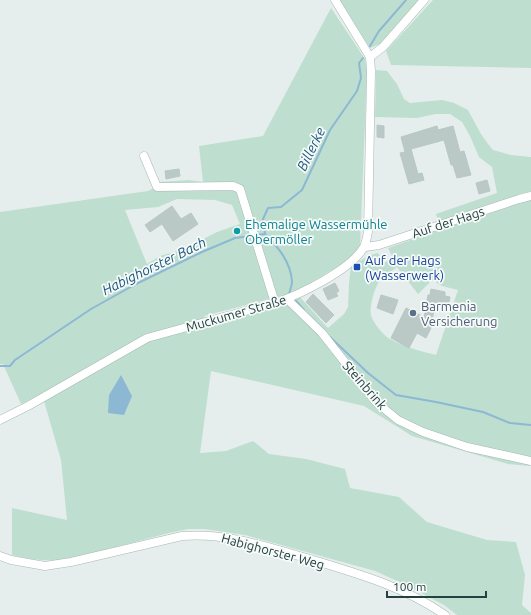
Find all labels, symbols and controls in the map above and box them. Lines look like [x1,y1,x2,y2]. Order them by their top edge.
water label: Billerke [294,125,328,173]
street label: Auf der Hags [410,204,486,240]
place label: Ehemalige Wassermühle Obermöller [245,217,387,246]
marker: Ehemalige Wassermühle Obermöller [232,226,242,236]
water label: Habighorster Bach [99,234,209,298]
place label: Auf der Hags (Wasserwerk) [365,253,444,283]
marker: Auf der Hags (Wasserwerk) [352,262,362,272]
street label: Muckumer Straße [184,292,288,334]
place label: Barmenia Versicherung [421,299,498,328]
marker: Barmenia Versicherung [408,308,418,318]
street label: Steinbrink [340,358,390,412]
street label: Habighorster Weg [220,530,326,572]
scale bar [387,573,486,599]
text: 100 m [393,580,426,593]

